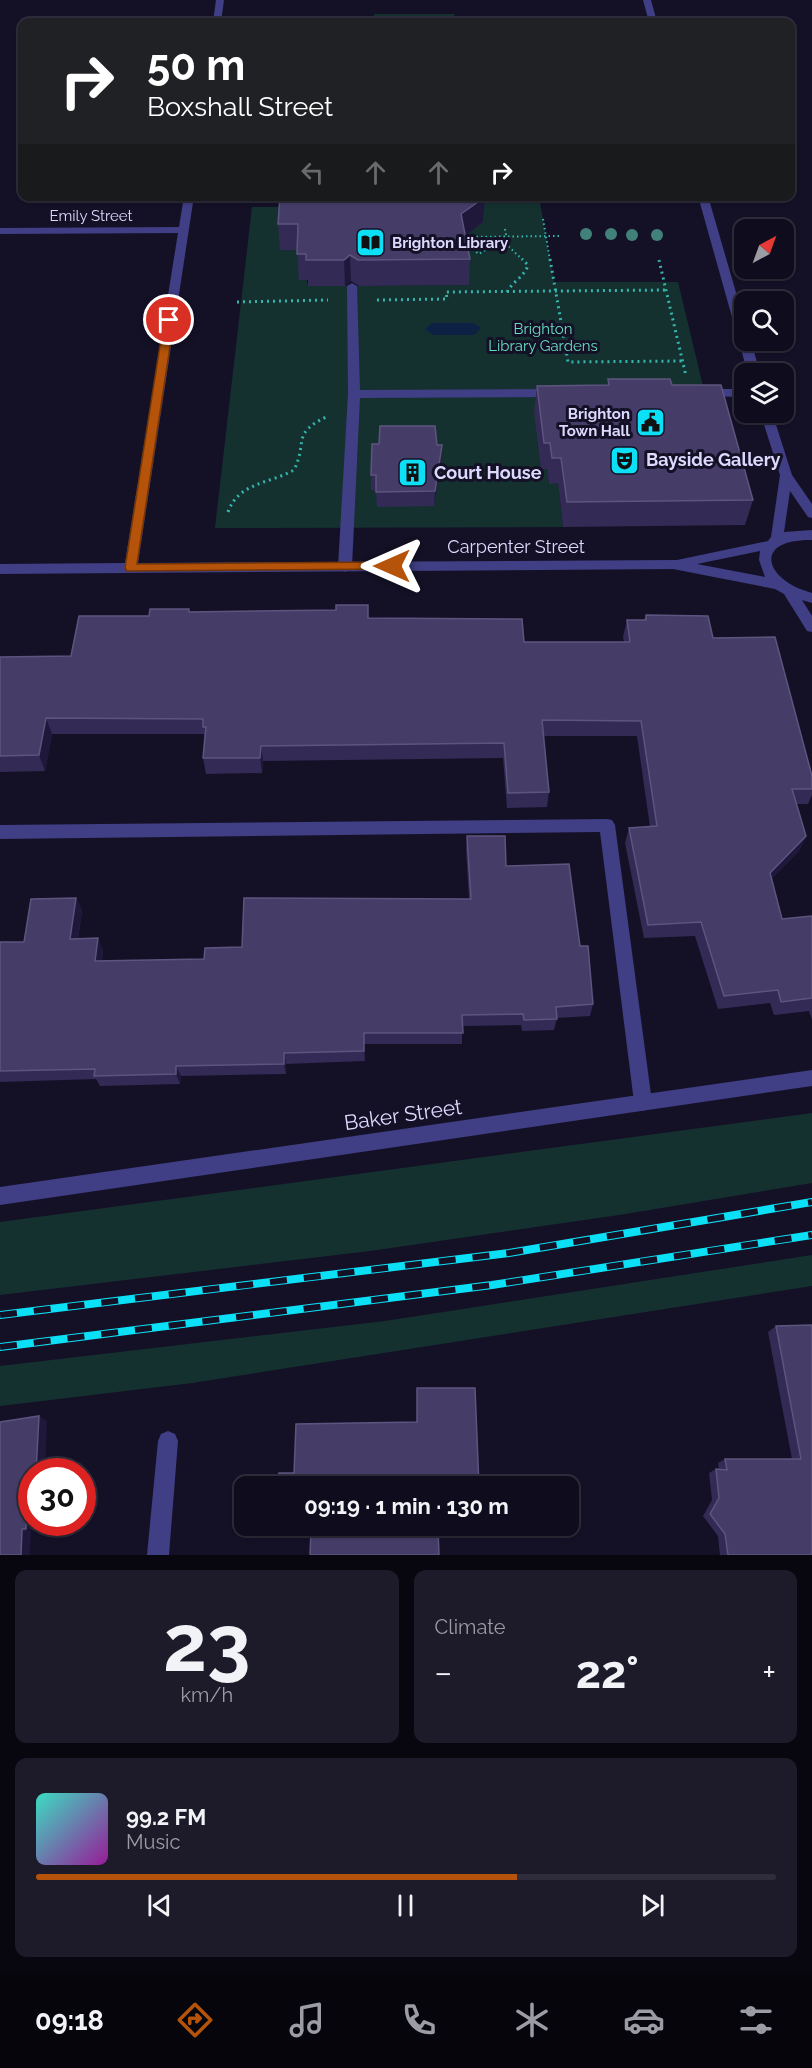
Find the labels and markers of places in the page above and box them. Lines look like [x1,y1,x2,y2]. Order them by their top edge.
library icon: Brighton Library [355,227,387,259]
place label: Brighton Library [392,234,509,252]
pin [143,294,194,345]
place label: Brighton Town Hall [559,405,630,440]
public building icon: Brighton Town Hall [635,407,667,439]
theatre icon: Bayside Gallery [609,444,641,476]
place label: Bayside Gallery [646,449,781,470]
building icon: Court House [397,457,429,489]
place label: Court House [434,462,542,483]

